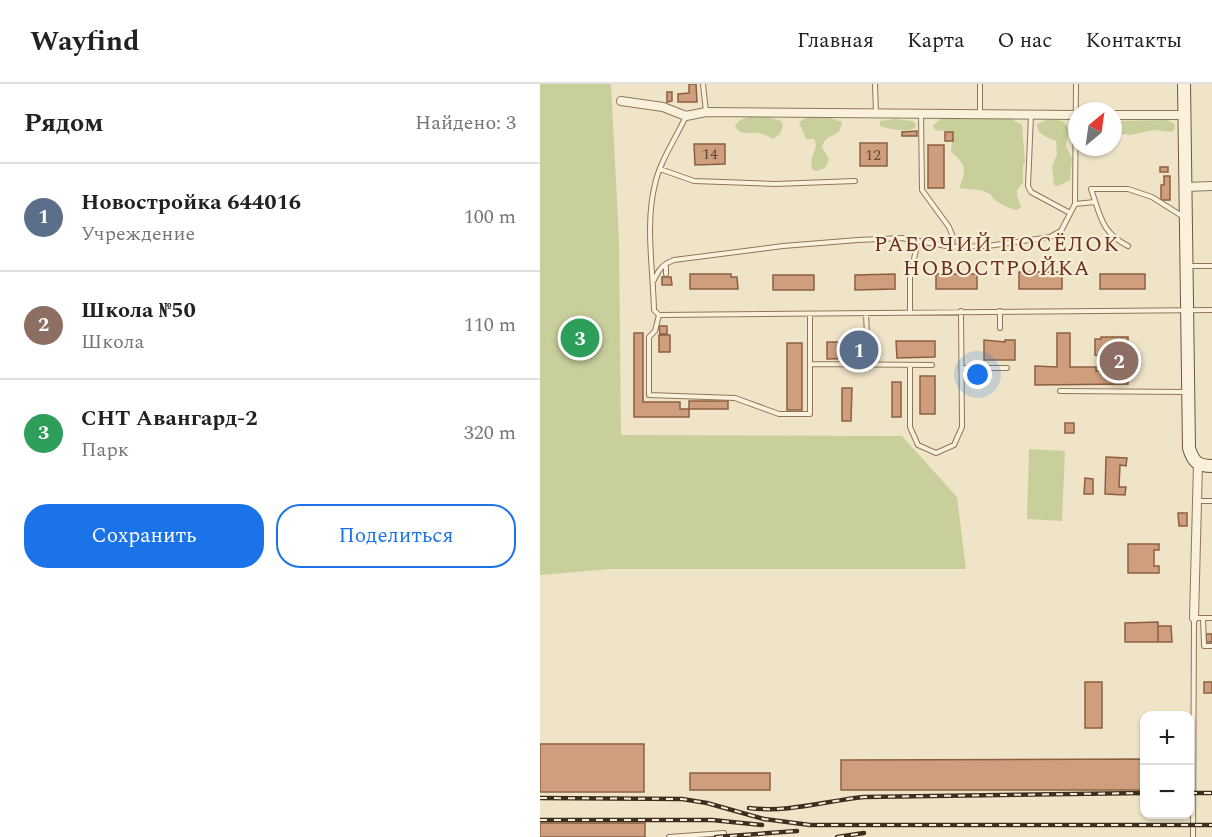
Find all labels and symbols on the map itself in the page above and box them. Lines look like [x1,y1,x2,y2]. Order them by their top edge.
north arrow [1068,102,1122,156]
house number: 14 [702,142,718,166]
house number: 12 [865,143,881,167]
district label: РАБОЧИЙ ПОСЁЛОК НОВОСТРОЙКА [874,229,1120,285]
pin: 3 [560,316,600,360]
pin: 1 [840,328,878,372]
pin: 2 [1100,338,1138,384]
your location [963,360,992,389]

